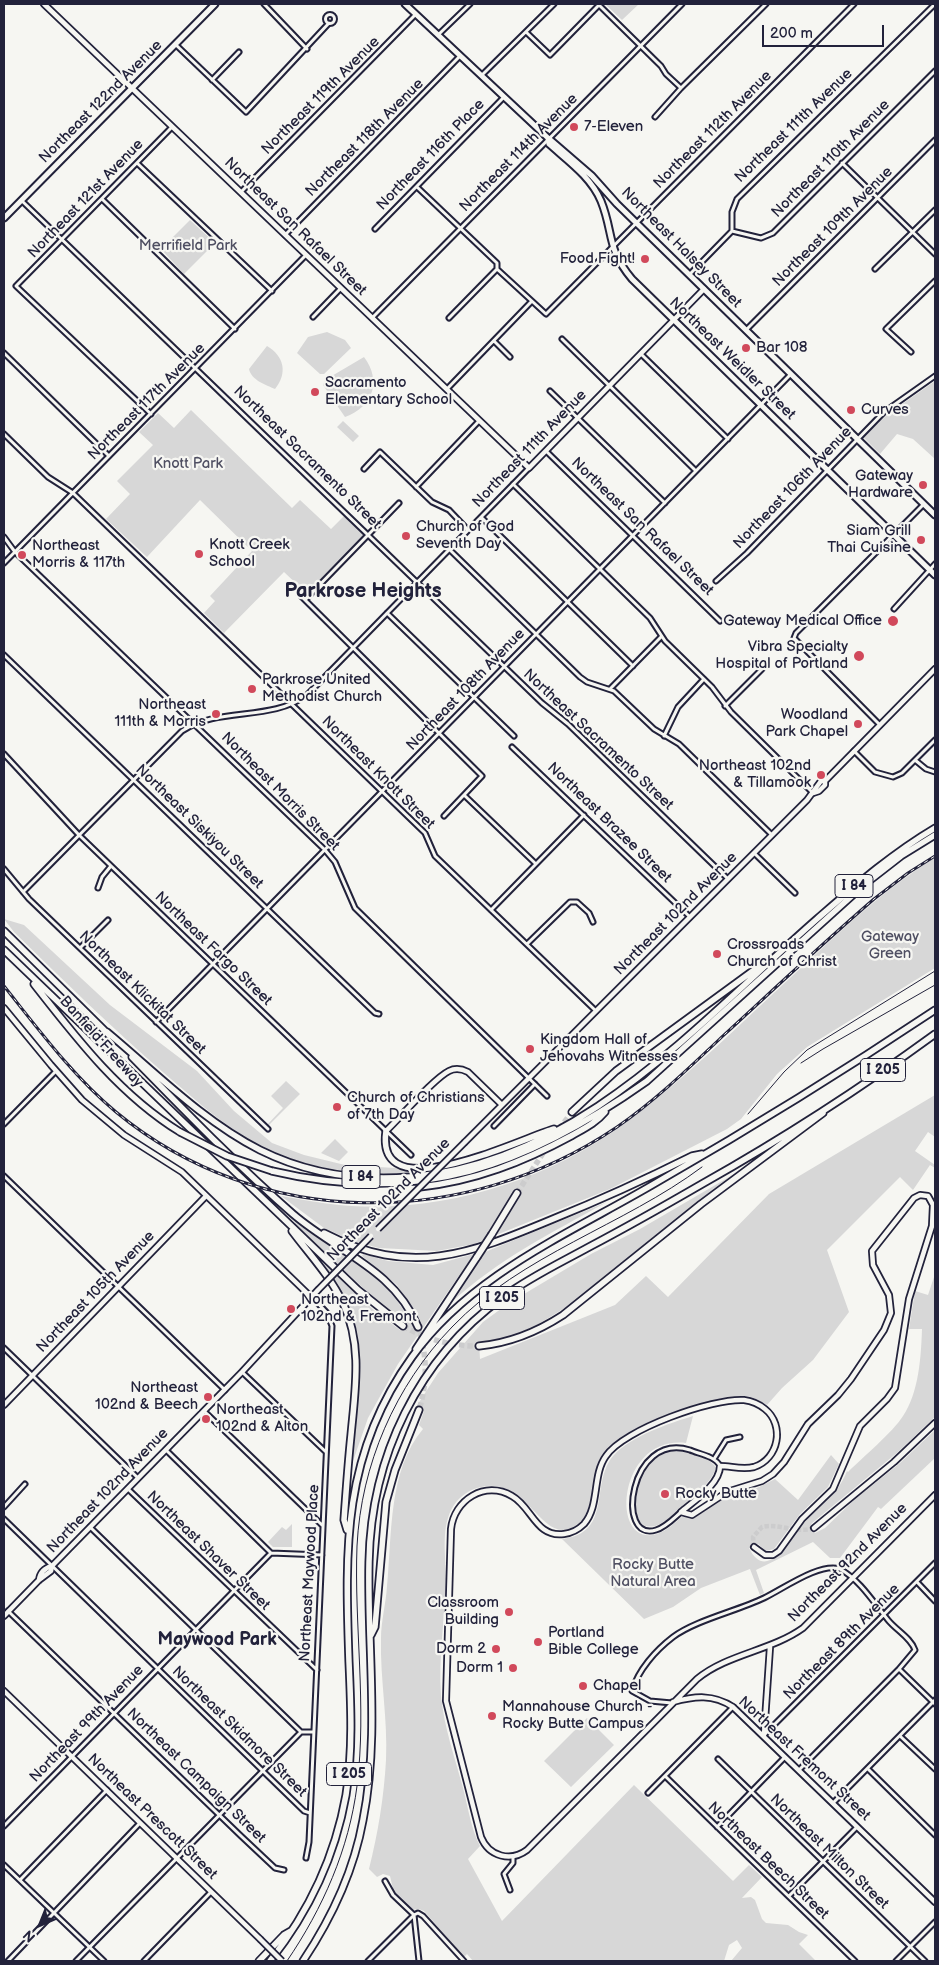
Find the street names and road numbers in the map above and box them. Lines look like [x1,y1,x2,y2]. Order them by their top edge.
street label: Northeast 119th Avenue [258,33,384,159]
street label: Northeast 122nd Avenue [36,37,166,167]
street label: Northeast 111th Avenue [731,65,857,187]
street label: Northeast 112th Avenue [650,67,776,193]
street label: Northeast 118th Avenue [302,75,428,201]
street label: Northeast 114th Avenue [456,90,582,216]
street label: Northeast 116th Place [373,96,489,214]
street label: Northeast 110th Avenue [768,96,894,222]
street label: Northeast 121st Avenue [25,136,147,262]
street label: Northeast San Rafael Street [220,154,370,300]
street label: Northeast 109th Avenue [769,163,897,291]
street label: Northeast Halsey Street [617,184,745,312]
street label: Northeast Weidler Street [665,294,799,424]
street label: Northeast 117th Avenue [85,340,209,464]
street label: Northeast Sacramento Street [229,383,385,533]
street label: Northeast 111th Avenue [469,386,591,512]
street label: Northeast 106th Avenue [730,423,856,553]
street label: Northeast San Rafael Street [567,454,717,600]
street label: Northeast 108th Avenue [403,625,529,755]
street label: Northeast Sacramento Street [519,666,677,814]
street label: Northeast Knott Street [318,713,438,833]
street label: Northeast Morris Street [217,729,343,855]
street label: Northeast Brazee Street [543,759,675,887]
street label: Northeast Siskiyou Street [131,761,267,893]
street label: Northeast 102nd Avenue [611,849,741,979]
road number: I 84 [835,874,873,898]
street label: Northeast Fargo Street [151,888,275,1010]
street label: Northeast Klickitat Street [75,928,209,1058]
street label: Banfield Freeway [55,993,147,1091]
road number: I 205 [860,1058,906,1082]
street label: Northeast 102nd Avenue [324,1135,454,1265]
road number: I 84 [342,1166,380,1188]
street label: Northeast 105th Avenue [33,1227,159,1357]
road number: I 205 [480,1286,524,1310]
street label: Northeast 102nd Avenue [44,1425,172,1557]
street label: Northeast Maywood Place [296,1484,324,1662]
street label: Northeast Shaver Street [143,1487,273,1615]
street label: Northeast 92nd Avenue [785,1500,911,1626]
street label: Northeast 89th Avenue [780,1580,904,1704]
street label: Northeast 99th Avenue [26,1662,148,1786]
street label: Northeast Skidmore Street [168,1663,310,1801]
street label: Northeast Fremont Street [734,1693,874,1825]
street label: Northeast Campaign Street [123,1705,269,1847]
street label: Northeast Prescott Street [83,1750,221,1884]
road number: I 205 [326,1762,372,1786]
street label: Northeast Milton Street [766,1791,892,1913]
street label: Northeast Beech Street [704,1798,832,1924]

